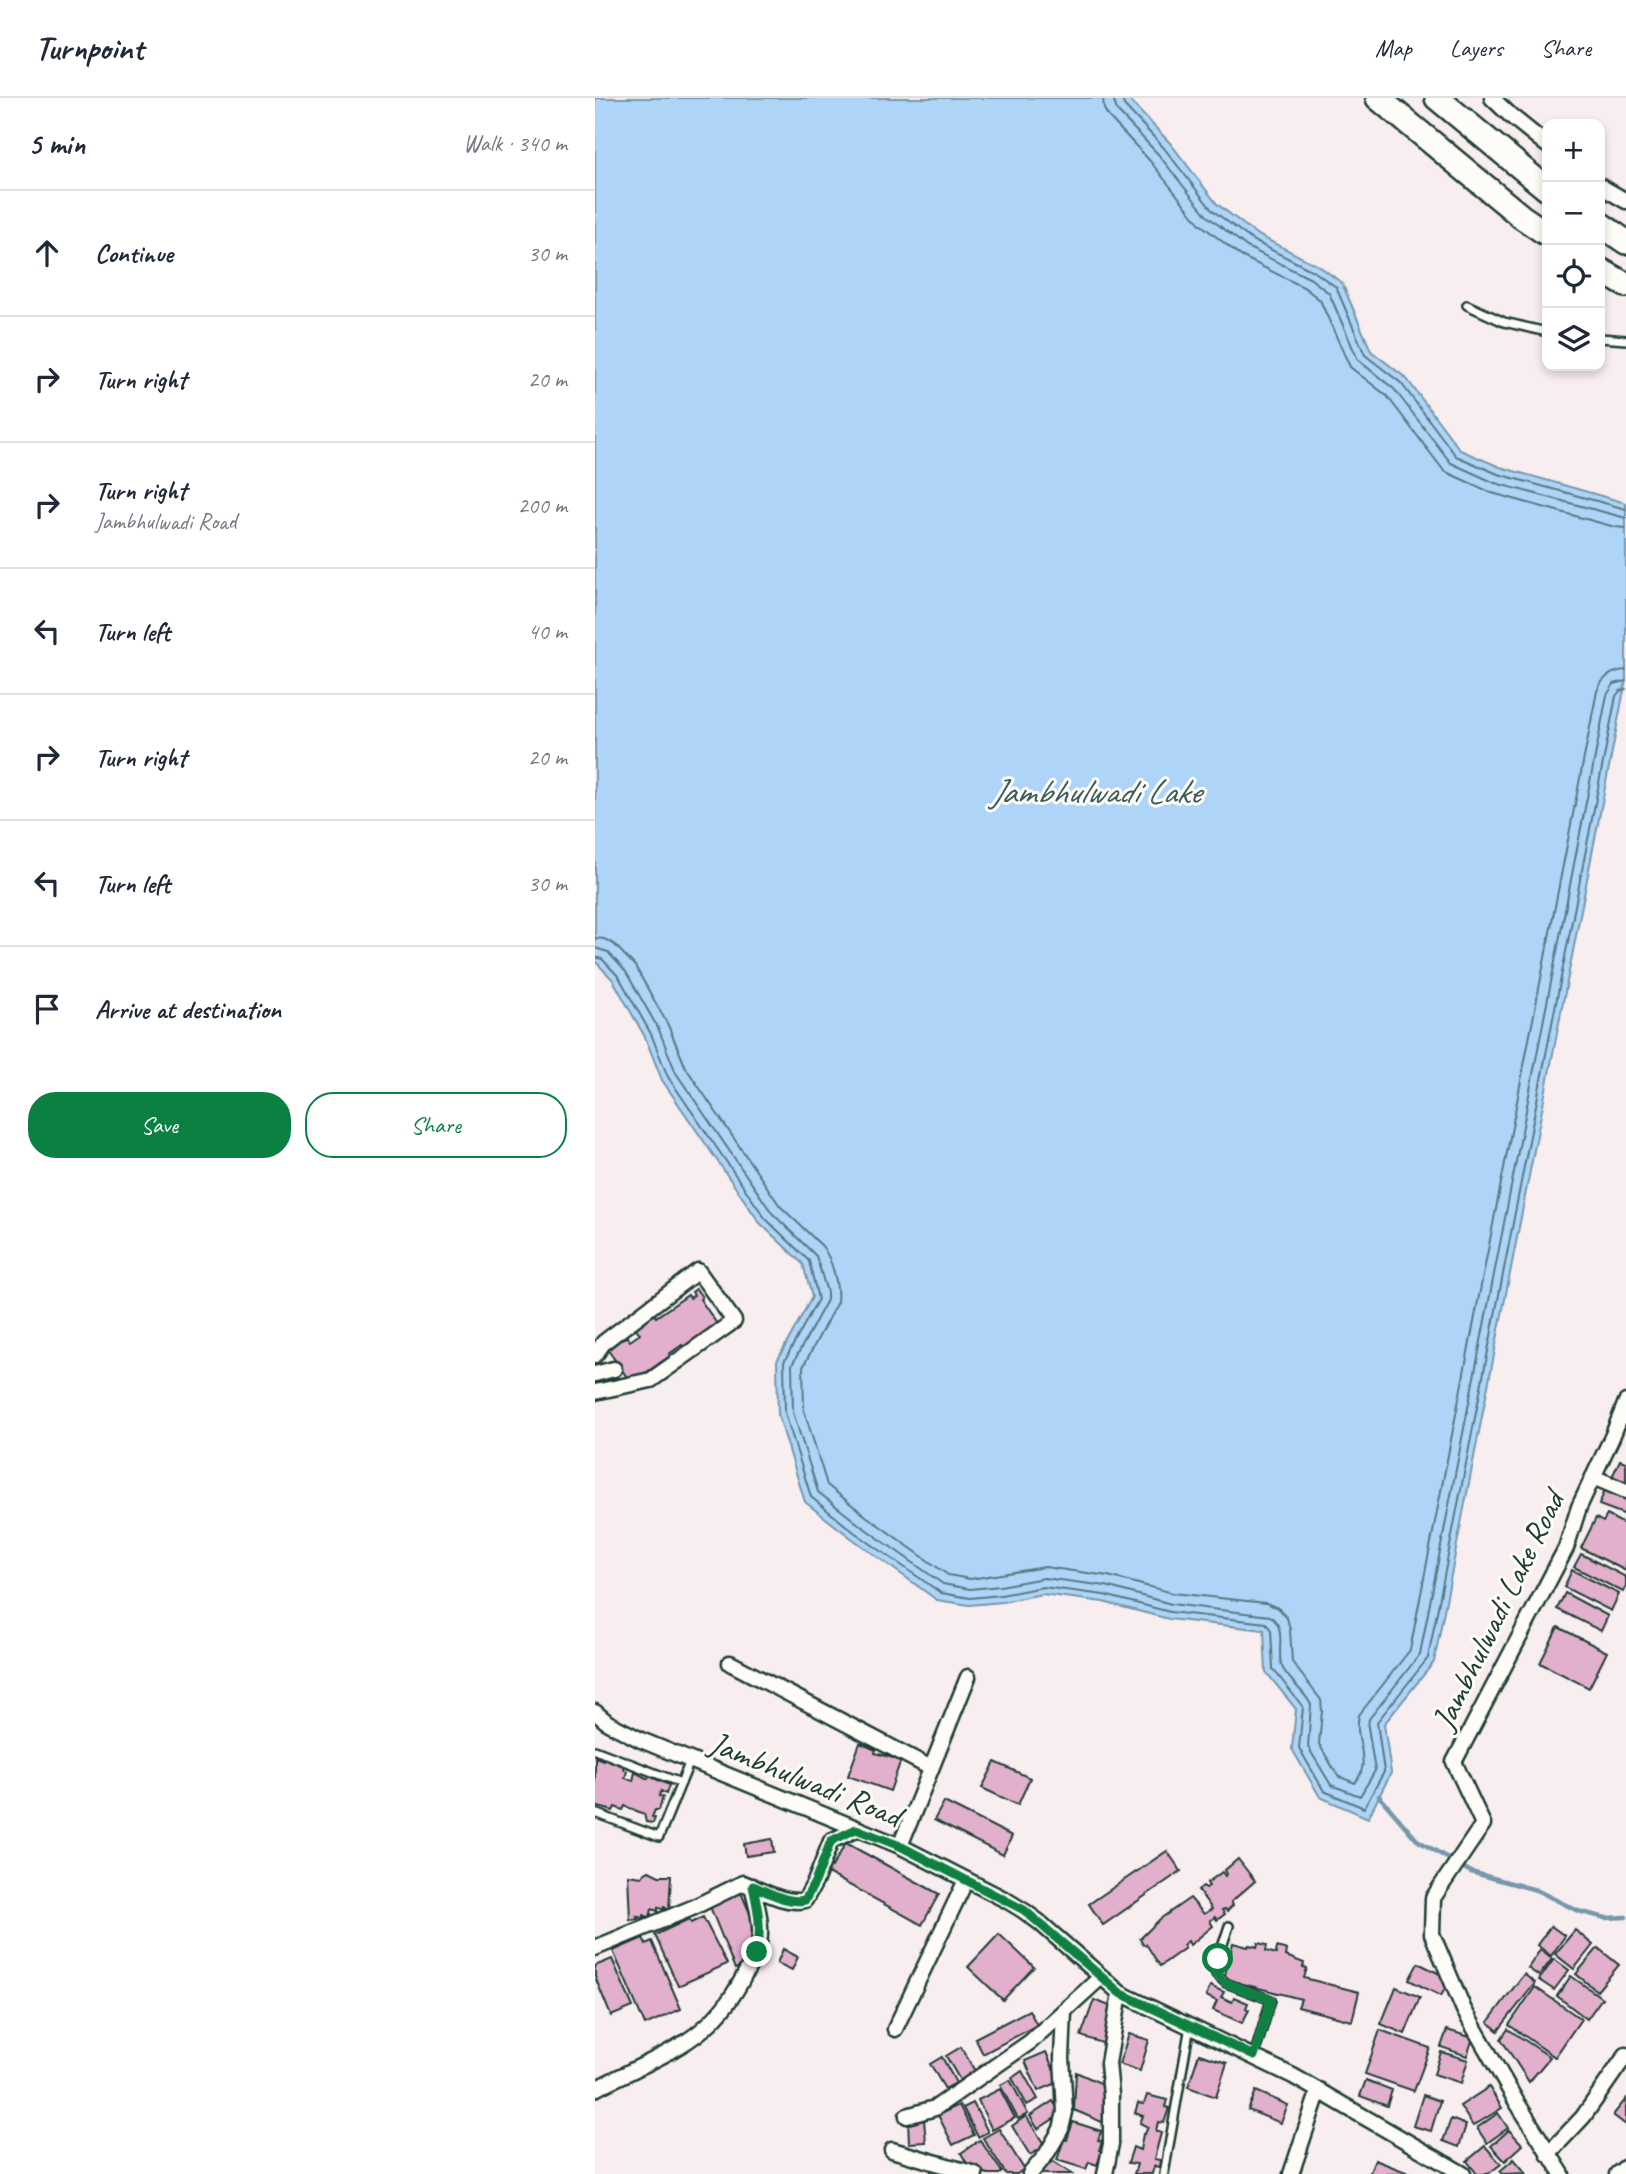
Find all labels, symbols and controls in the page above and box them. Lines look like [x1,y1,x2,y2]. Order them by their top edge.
text: Turnpoint [35,27,143,69]
text: Map [1375,33,1412,63]
text: Layers [1450,33,1503,63]
text: Share [1541,33,1591,63]
map controls [1542,119,1605,371]
button: + [1542,119,1605,182]
text: 5 min [28,125,85,163]
text: Walk · 340 m [463,129,567,158]
button: − [1542,182,1605,245]
icon: ahead [28,234,66,272]
text: Continue [95,237,173,270]
text: 30 m [528,239,567,268]
button: locate [1542,245,1605,308]
button: layers [1542,308,1605,371]
icon: right [28,360,66,398]
text: Turn right [95,363,186,396]
text: 20 m [528,365,567,394]
text: Turn right [95,474,186,507]
icon: right [28,486,66,524]
text: 200 m [518,491,567,520]
text: Jambhulwadi Road [95,507,237,536]
icon: left [28,612,66,650]
text: Turn left [95,615,170,648]
text: 40 m [528,617,567,646]
icon: right [28,738,66,776]
text: Turn right [95,741,186,774]
text: 20 m [528,743,567,772]
water label: Jambhulwadi Lake [987,769,1204,814]
icon: left [28,864,66,902]
text: Turn left [95,867,170,900]
text: 30 m [528,869,567,898]
icon: arrive [28,990,66,1028]
text: Arrive at destination [95,993,281,1026]
button: Save [28,1092,291,1158]
button: Share [305,1092,567,1158]
street label: Jambhulwadi Lake Road [1421,1480,1576,1738]
street label: Jambhulwadi Road [702,1721,912,1838]
route end [741,1936,772,1967]
route start [1202,1943,1233,1974]

